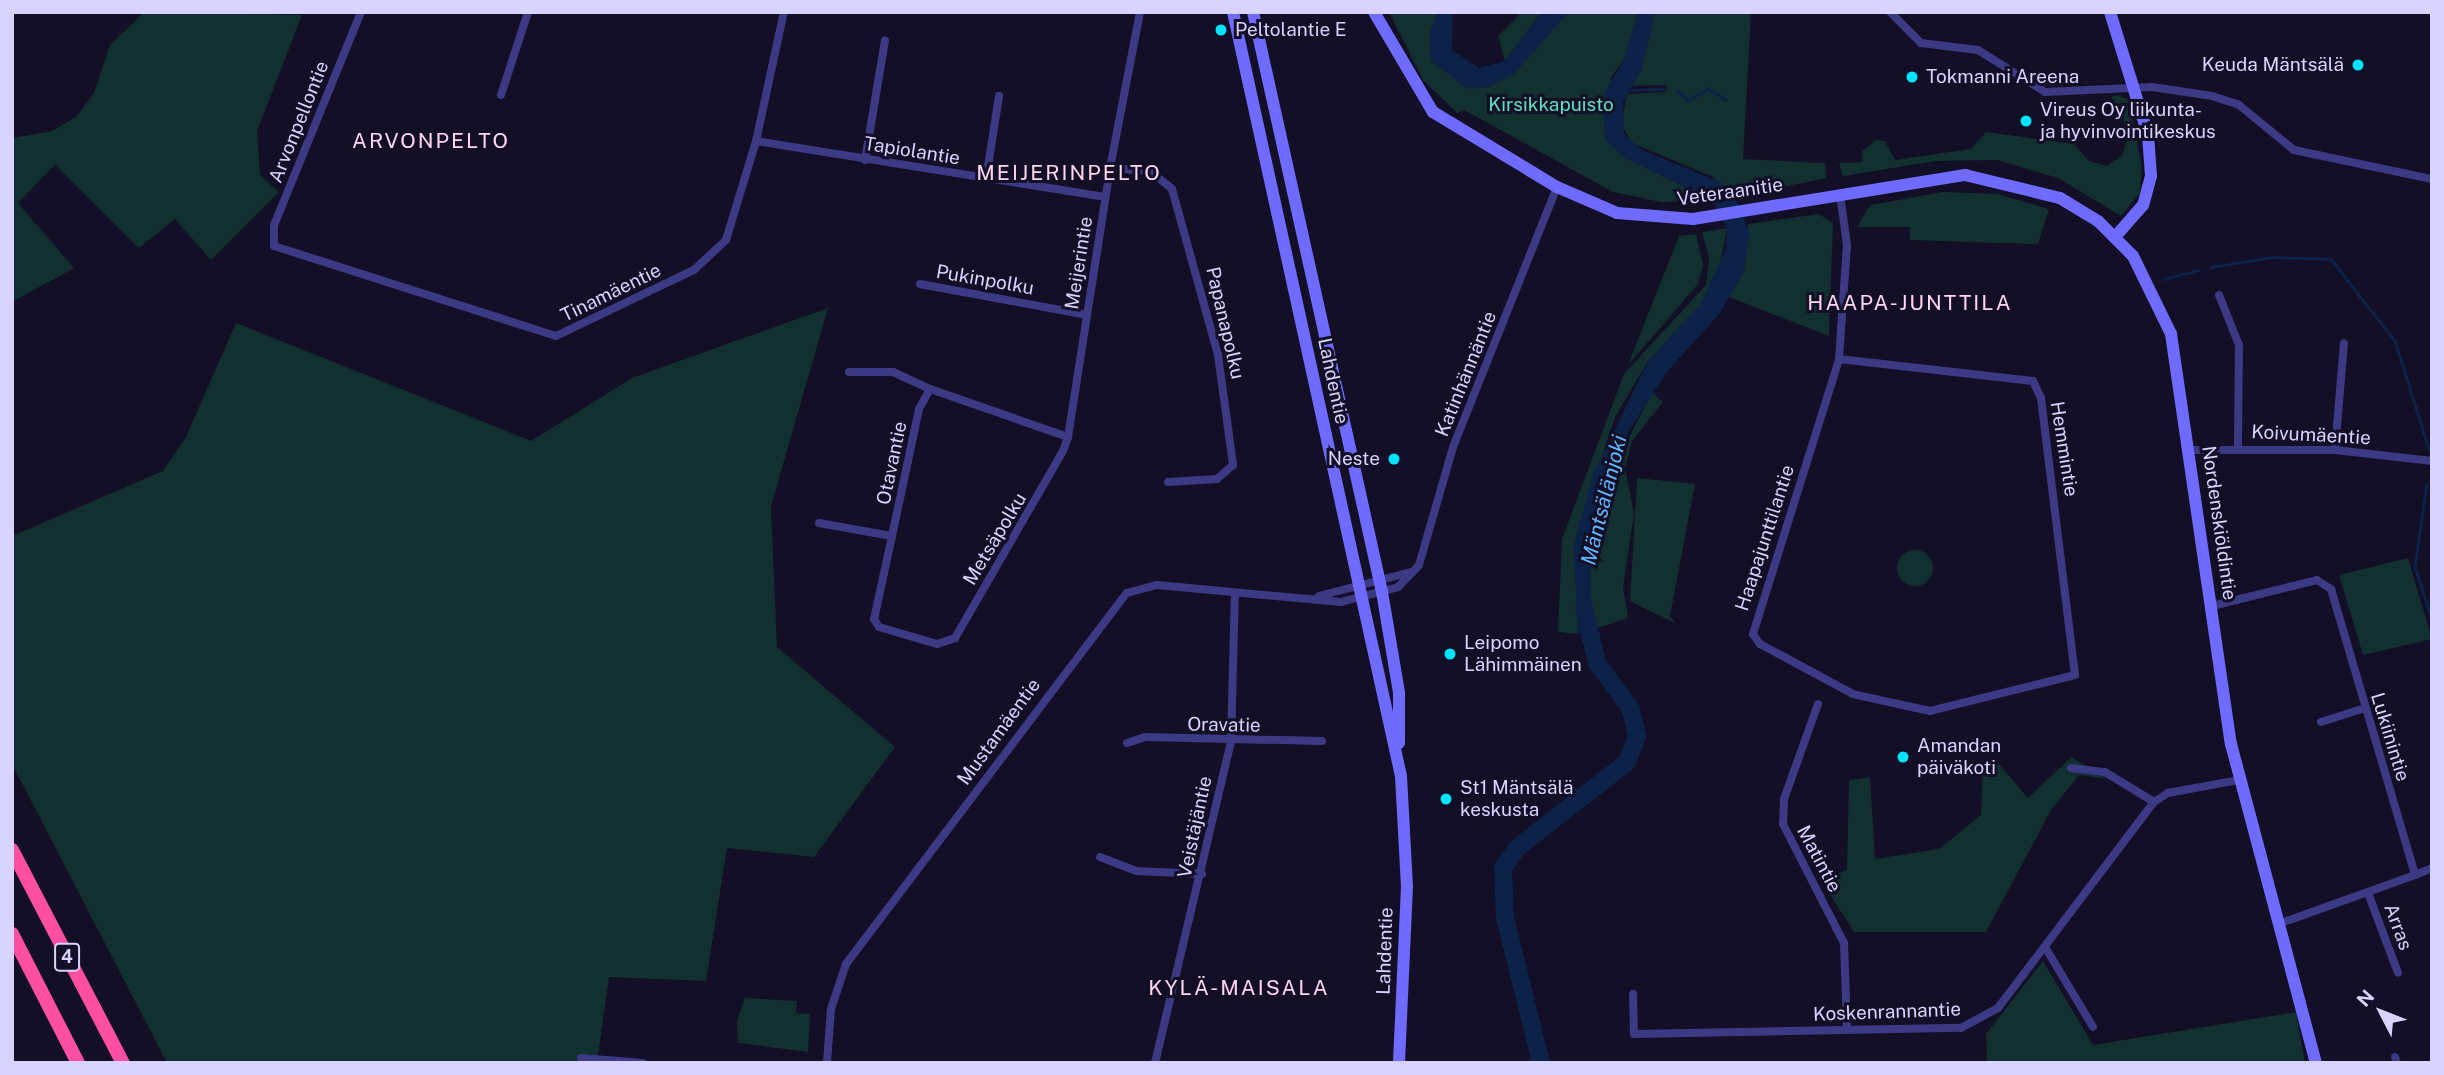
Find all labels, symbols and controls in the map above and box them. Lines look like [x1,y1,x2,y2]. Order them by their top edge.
place label: Peltolantie E [1235,19,1347,41]
marker: Peltolantie E [1213,22,1229,38]
place label: Keuda Mäntsälä [2202,54,2344,76]
marker: Keuda Mäntsälä [2350,57,2366,73]
street label: Arvonpellontie [264,58,334,186]
place label: Tokmanni Areena [1926,66,2079,88]
marker: Tokmanni Areena [1904,69,1920,85]
park label: Kirsikkapuisto [1488,94,1614,116]
place label: Vireus Oy liikunta- ja hyvinvointikeskus [2040,99,2216,143]
marker: Vireus Oy liikunta- ja hyvinvointikeskus [2018,113,2034,129]
district label: ARVONPELTO [353,128,509,154]
street label: Tapiolantie [862,132,962,170]
district label: MEIJERINPELTO [978,160,1160,186]
street label: Veteraanitie [1676,173,1784,211]
street label: Meijerintie [1060,215,1098,311]
street label: Tinamäentie [557,259,665,327]
street label: Pukinpolku [934,260,1036,300]
street label: Papanapolku [1201,265,1249,381]
district label: HAAPA-JUNTTILA [1809,290,2011,316]
street label: Katinhännäntie [1430,308,1502,440]
street label: Lahdentie [1313,336,1353,426]
street label: Hemmintie [2045,400,2083,498]
street label: Otavantie [872,419,912,507]
street label: Koivumäentie [2251,420,2371,450]
water label: Mäntsälänjoki [1576,432,1632,568]
street label: Nordenskiöldintie [2197,444,2241,602]
place label: Neste [1328,448,1380,470]
marker: Neste [1386,451,1402,467]
street label: Haapajunttilantie [1731,462,1799,614]
street label: Metsäpolku [959,489,1031,589]
place label: Leipomo Lähimmäinen [1464,632,1582,676]
marker: Leipomo Lähimmäinen [1442,646,1458,662]
street label: Mustamäentie [953,674,1045,790]
street label: Lukiinintie [2366,690,2414,784]
street label: Oravatie [1187,713,1261,737]
place label: Amandan päiväkoti [1917,735,2001,779]
marker: Amandan päiväkoti [1895,749,1911,765]
street label: Veistäjäntie [1173,774,1217,880]
place label: St1 Mäntsälä keskusta [1460,777,1574,821]
marker: St1 Mäntsälä keskusta [1438,791,1454,807]
street label: Matintie [1792,822,1846,896]
street label: Arras [2379,901,2417,953]
street label: Lahdentie [1372,907,1398,995]
road number: 4 [53,942,81,972]
district label: KYLÄ-MAISALA [1150,975,1328,1001]
north arrow [2346,977,2416,1047]
text: N [2352,985,2379,1011]
street label: Koskenrannantie [1813,998,1961,1026]

